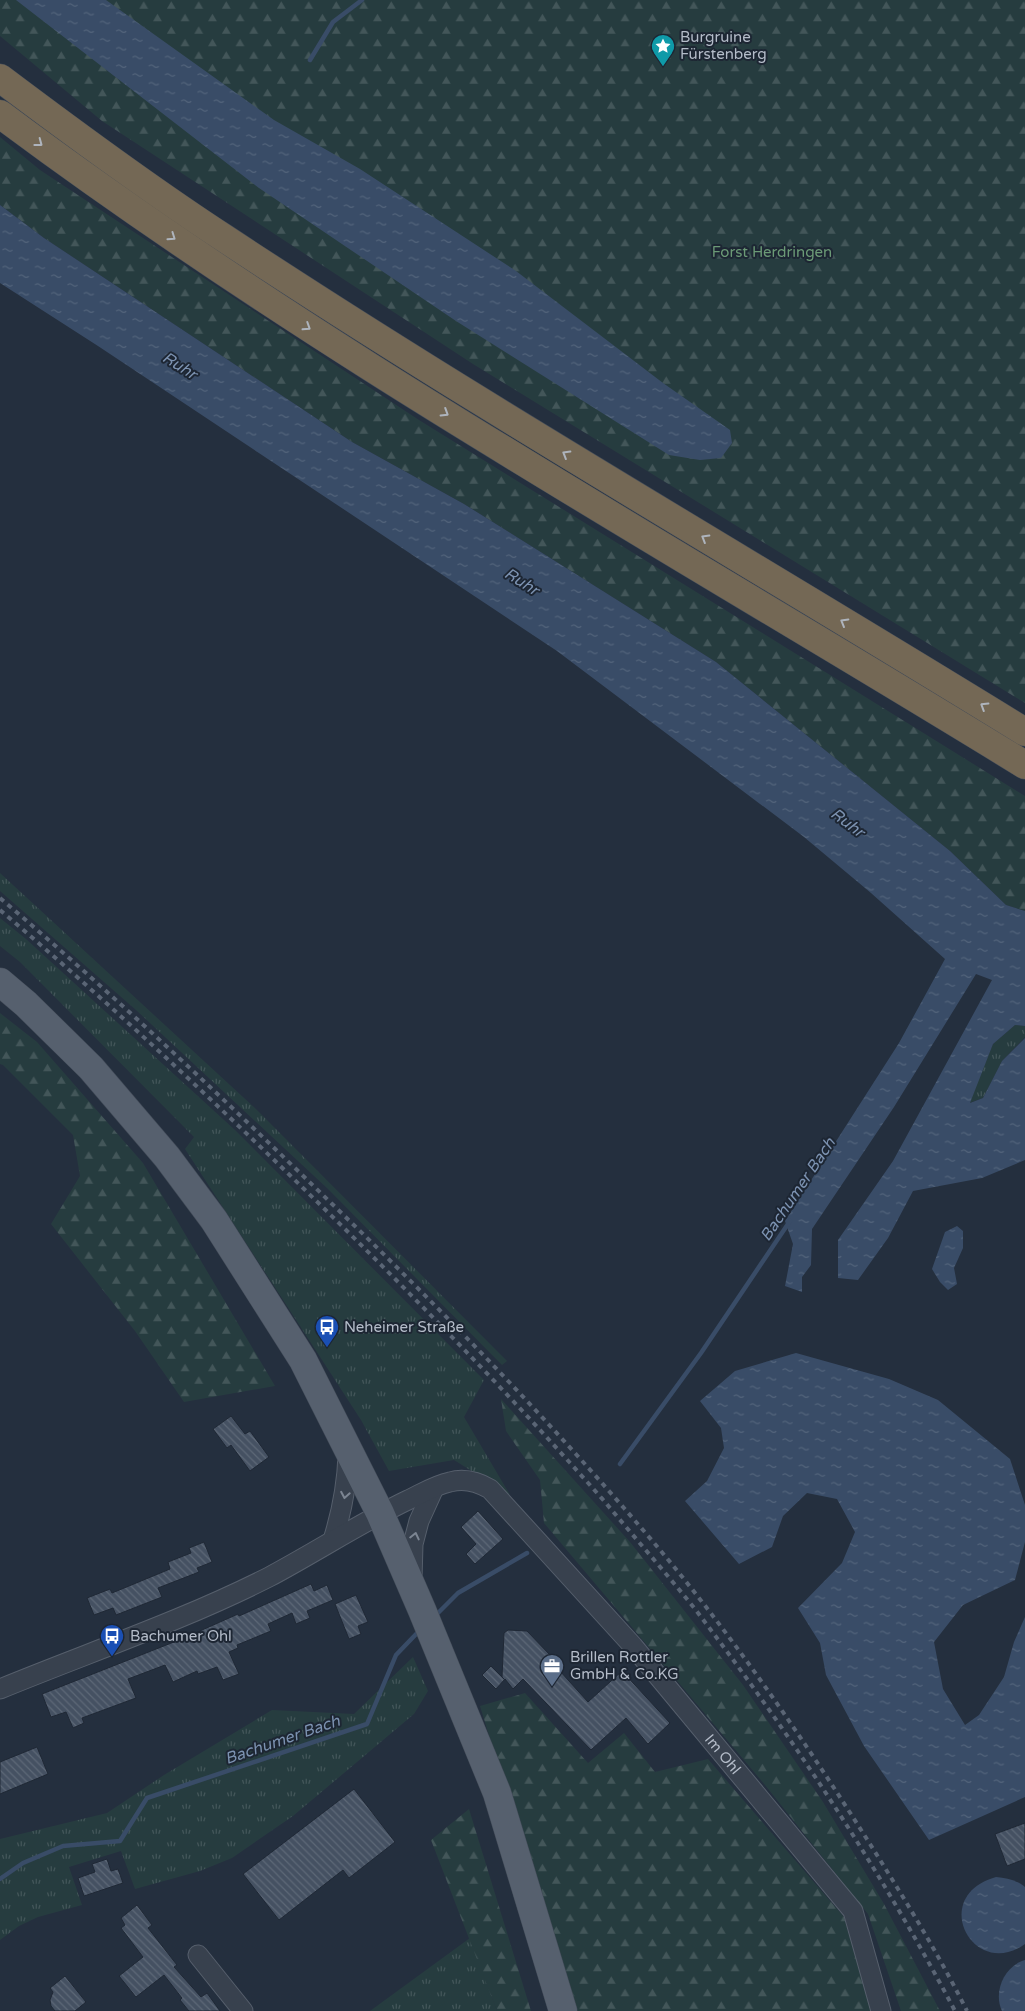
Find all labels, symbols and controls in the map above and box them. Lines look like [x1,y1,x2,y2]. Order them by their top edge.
place label: Burgruine Fürstenberg [680,28,767,63]
place icon: Burgruine Fürstenberg [650,33,676,67]
one-way arrow [33,138,42,146]
one-way arrow [166,231,176,240]
park label: Forst Herdringen [712,243,832,261]
one-way arrow [302,321,311,330]
water label: Ruhr [158,348,202,385]
one-way arrow [439,407,448,417]
one-way arrow [563,451,572,461]
one-way arrow [702,535,711,545]
water label: Ruhr [500,564,544,601]
one-way arrow [841,619,850,629]
one-way arrow [980,703,989,713]
water label: Ruhr [827,804,870,843]
water label: Bachumer Bach [756,1133,840,1245]
bus stop icon: Neheimer Straße [314,1314,340,1348]
place label: Neheimer Straße [344,1318,464,1336]
one-way arrow [341,1491,351,1500]
one-way arrow [409,1532,420,1541]
bus stop icon: Bachumer Ohl [99,1623,125,1657]
place label: Bachumer Ohl [130,1627,232,1645]
place label: Brillen Rottler GmbH & Co.KG [570,1648,679,1683]
office icon: Brillen Rottler GmbH & Co.KG [539,1653,565,1687]
water label: Bachumer Bach [222,1710,344,1769]
street label: Im Ohl [701,1731,745,1778]

